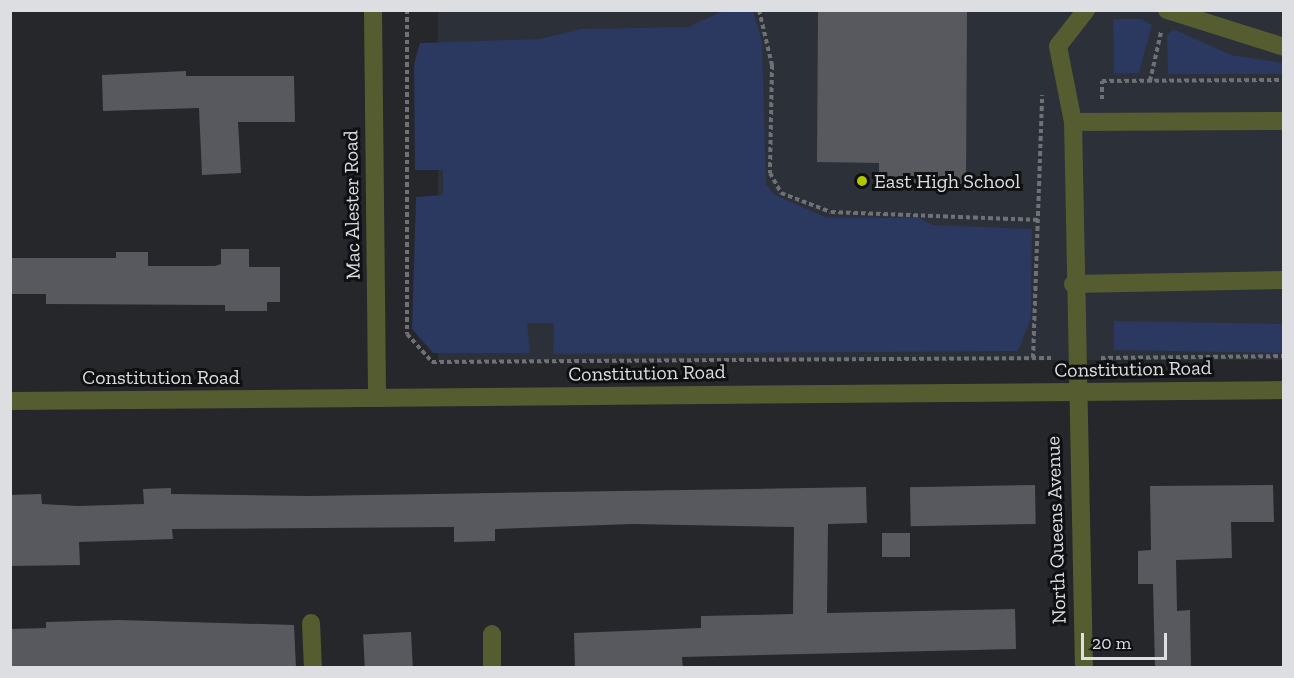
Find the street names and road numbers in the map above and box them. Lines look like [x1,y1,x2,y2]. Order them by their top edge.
street label: Mac Alester Road [339,130,365,280]
street label: Constitution Road [1054,356,1212,382]
street label: Constitution Road [568,360,726,386]
street label: Constitution Road [82,365,240,389]
street label: North Queens Avenue [1041,435,1071,625]

